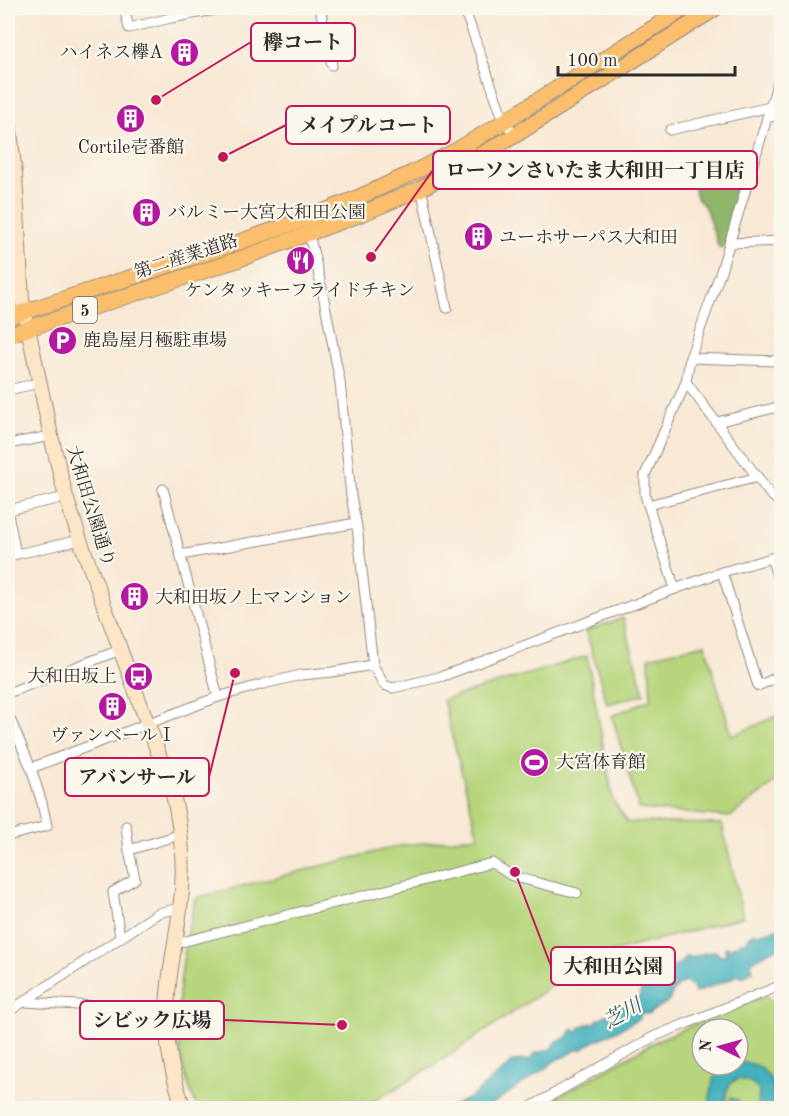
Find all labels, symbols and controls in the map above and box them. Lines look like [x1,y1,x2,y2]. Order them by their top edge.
callout: 欅コート [251,23,355,61]
text: 欅コート [263,32,343,54]
building icon: ハイネス欅A [168,36,200,68]
scale bar [558,39,735,77]
place label: ハイネス欅A [59,42,163,62]
text: 100 m [567,52,618,70]
building icon: Cortile壱番館 [115,102,147,134]
callout: メイプルコート [286,106,450,144]
text: メイプルコート [299,115,437,137]
place label: Cortile壱番館 [78,137,184,157]
callout: ローソンさいたま大和田一丁目店 [433,151,757,189]
text: ローソンさいたま大和田一丁目店 [445,160,745,182]
building icon: バルミー大宮大和田公園 [131,196,163,228]
place label: バルミー大宮大和田公園 [168,202,366,222]
building icon: ユーホサーパス大和田 [462,221,494,253]
place label: ユーホサーパス大和田 [499,227,678,247]
street label: 第二産業道路 [132,230,240,282]
restaurant icon: ケンタッキーフライドチキン [284,245,316,277]
place label: ケンタッキーフライドチキン [185,282,415,300]
road number: 5 [73,297,97,323]
parking icon: 鹿島屋月極駐車場 [46,324,78,356]
place label: 鹿島屋月極駐車場 [83,330,227,350]
street label: 大和田公園通り [63,443,119,569]
building icon: 大和田坂ノ上マンション [118,581,150,613]
place label: 大和田坂ノ上マンション [155,587,352,607]
bus stop icon: 大和田坂上 [122,660,154,692]
place label: 大和田坂上 [27,666,117,686]
building icon: ヴァンベールⅠ [97,690,129,722]
place label: ヴァンベールⅠ [50,726,176,745]
sports icon: 大宮体育館 [519,746,551,778]
place label: 大宮体育館 [556,752,646,772]
callout: アバンサール [65,758,209,796]
text: アバンサール [78,768,196,789]
callout: 大和田公園 [551,947,675,985]
text: 大和田公園 [563,956,663,978]
water label: 芝川 [600,994,647,1033]
callout: シビック広場 [80,1001,224,1039]
text: シビック広場 [92,1010,212,1032]
north arrow [690,1017,750,1077]
text: N [699,1038,716,1053]

